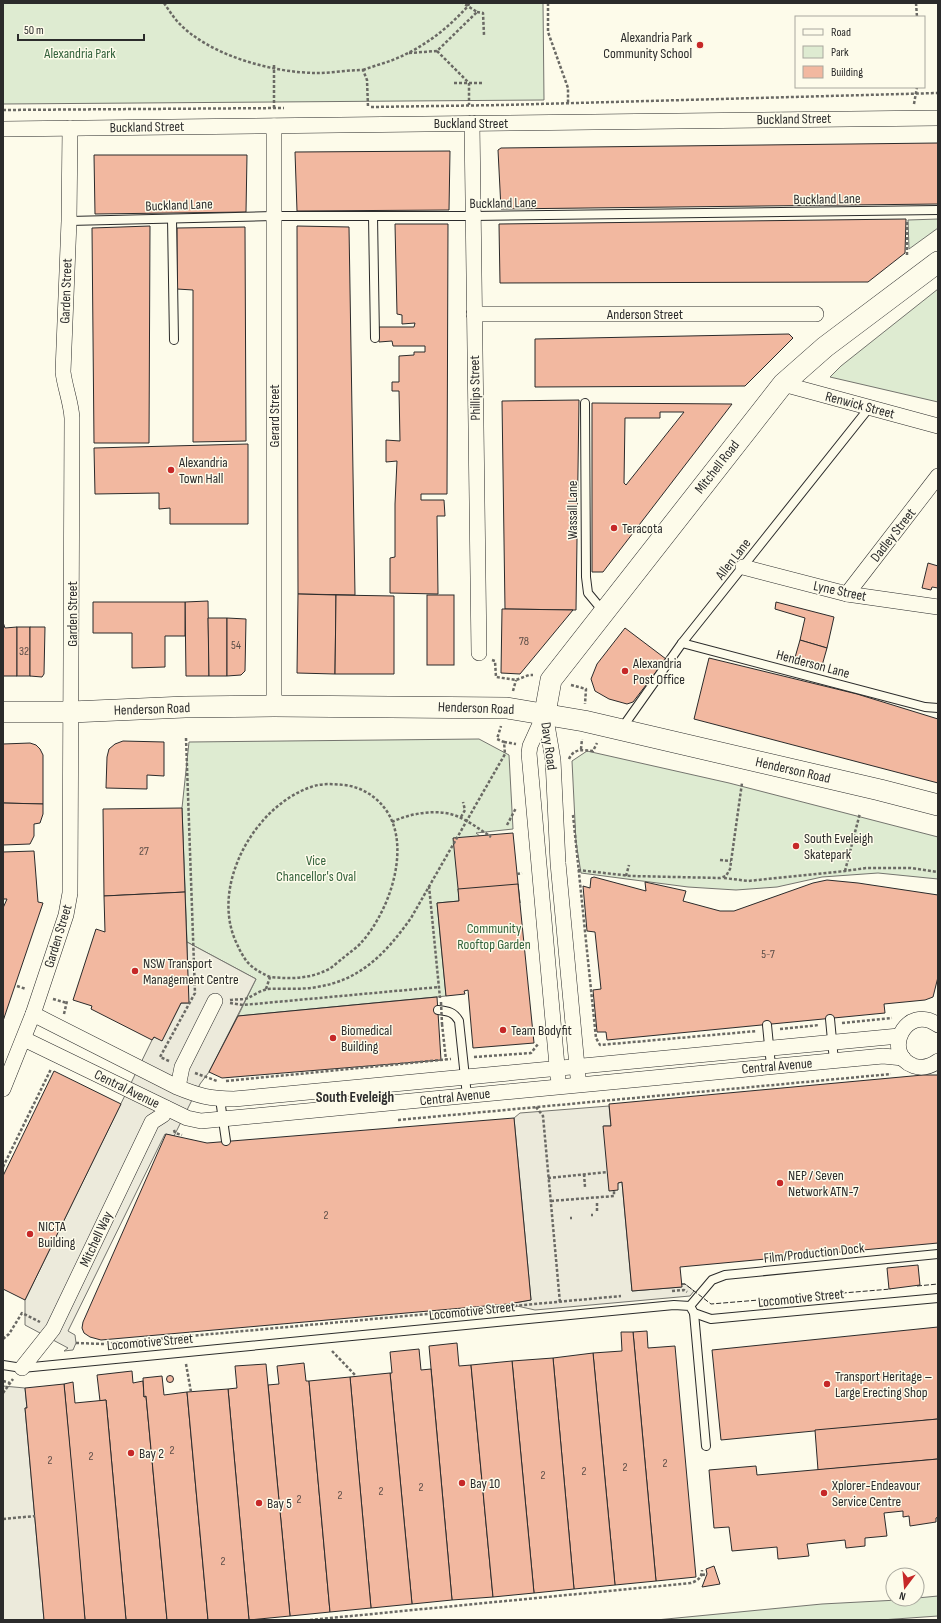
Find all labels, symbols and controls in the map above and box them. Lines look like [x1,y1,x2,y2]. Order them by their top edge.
scale bar [18,16,144,42]
legend [795,16,925,88]
text: 50 m [24,23,44,38]
text: Road [831,25,851,40]
place label: Alexandria Park Community School [603,29,693,62]
marker: Alexandria Park Community School [695,40,705,50]
park label: Alexandria Park [43,45,116,62]
text: Park [831,45,849,60]
text: Building [831,65,863,80]
street label: Buckland Street [757,110,831,128]
street label: Buckland Street [434,115,508,132]
street label: Buckland Street [110,118,184,136]
street label: Buckland Lane [793,190,861,208]
street label: Buckland Lane [469,194,537,212]
street label: Buckland Lane [145,195,213,215]
street label: Garden Street [56,258,76,324]
street label: Anderson Street [606,306,683,323]
street label: Phillips Street [466,355,484,421]
street label: Gerard Street [266,384,283,448]
street label: Renwick Street [823,388,897,422]
street label: Mitchell Road [691,437,743,497]
place label: Alexandria Town Hall [178,454,228,487]
marker: Alexandria Town Hall [166,465,176,475]
street label: Wassall Lane [564,481,581,539]
street label: Dadley Street [867,505,919,565]
place label: Teracota [622,520,663,537]
marker: Teracota [609,523,619,533]
street label: Allen Lane [711,535,754,584]
street label: Lyne Street [812,577,868,605]
street label: Garden Street [64,581,81,647]
house number: 78 [519,634,529,649]
house number: 54 [231,638,241,653]
house number: 32 [19,644,29,659]
street label: Henderson Lane [774,646,852,682]
place label: Alexandria Post Office [632,655,685,688]
marker: Alexandria Post Office [620,666,630,676]
street label: Henderson Road [438,698,515,718]
street label: Henderson Road [114,699,191,719]
street label: Davy Road [537,721,561,771]
street label: Henderson Road [754,753,832,787]
place label: South Eveleigh Skatepark [804,830,873,863]
marker: South Eveleigh Skatepark [791,841,801,851]
house number: 27 [139,844,149,859]
park label: Vice Chancellor's Oval [276,852,356,885]
street label: Garden Street [40,902,76,970]
park label: Community Rooftop Garden [457,920,531,953]
house number: 5-7 [761,947,775,962]
place label: NSW Transport Management Centre [143,955,239,988]
marker: NSW Transport Management Centre [130,966,140,976]
place label: Biomedical Building [341,1022,392,1055]
place label: Team Bodyfit [511,1022,572,1039]
marker: Team Bodyfit [498,1025,508,1035]
marker: Biomedical Building [328,1033,338,1043]
street label: Central Avenue [741,1054,813,1078]
street label: Central Avenue [91,1066,163,1112]
street label: Central Avenue [419,1085,491,1109]
district label: South Eveleigh [316,1088,394,1107]
place label: NEP / Seven Network ATN-7 [788,1167,859,1200]
marker: NEP / Seven Network ATN-7 [775,1178,785,1188]
street label: Mitchell Way [76,1208,116,1269]
house number: 2 [324,1208,329,1223]
place label: NICTA Building [38,1218,76,1251]
marker: NICTA Building [25,1229,35,1239]
street label: Film/Production Dock [763,1239,866,1267]
street label: Locomotive Street [757,1285,845,1311]
street label: Locomotive Street [428,1298,516,1324]
street label: Locomotive Street [106,1330,194,1354]
place label: Transport Heritage – Large Erecting Shop [835,1368,932,1401]
marker: Transport Heritage – Large Erecting Shop [822,1379,832,1389]
house number: 2 [170,1443,175,1458]
place label: Bay 2 [139,1445,164,1462]
marker: Bay 2 [126,1448,136,1458]
house number: 2 [89,1449,94,1464]
house number: 2 [48,1453,53,1468]
house number: 2 [663,1456,668,1471]
house number: 2 [623,1460,628,1475]
house number: 2 [582,1464,587,1479]
house number: 2 [541,1468,546,1483]
place label: Bay 10 [470,1475,500,1492]
place label: Xplorer-Endeavour Service Centre [831,1477,920,1510]
marker: Bay 10 [457,1478,467,1488]
house number: 2 [419,1480,424,1495]
house number: 2 [379,1484,384,1499]
house number: 2 [338,1488,343,1503]
marker: Xplorer-Endeavour Service Centre [819,1488,829,1498]
house number: 2 [297,1492,302,1507]
place label: Bay 5 [267,1495,292,1512]
marker: Bay 5 [254,1498,264,1508]
house number: 2 [221,1554,226,1569]
north arrow [885,1567,925,1607]
text: N [898,1589,907,1603]

